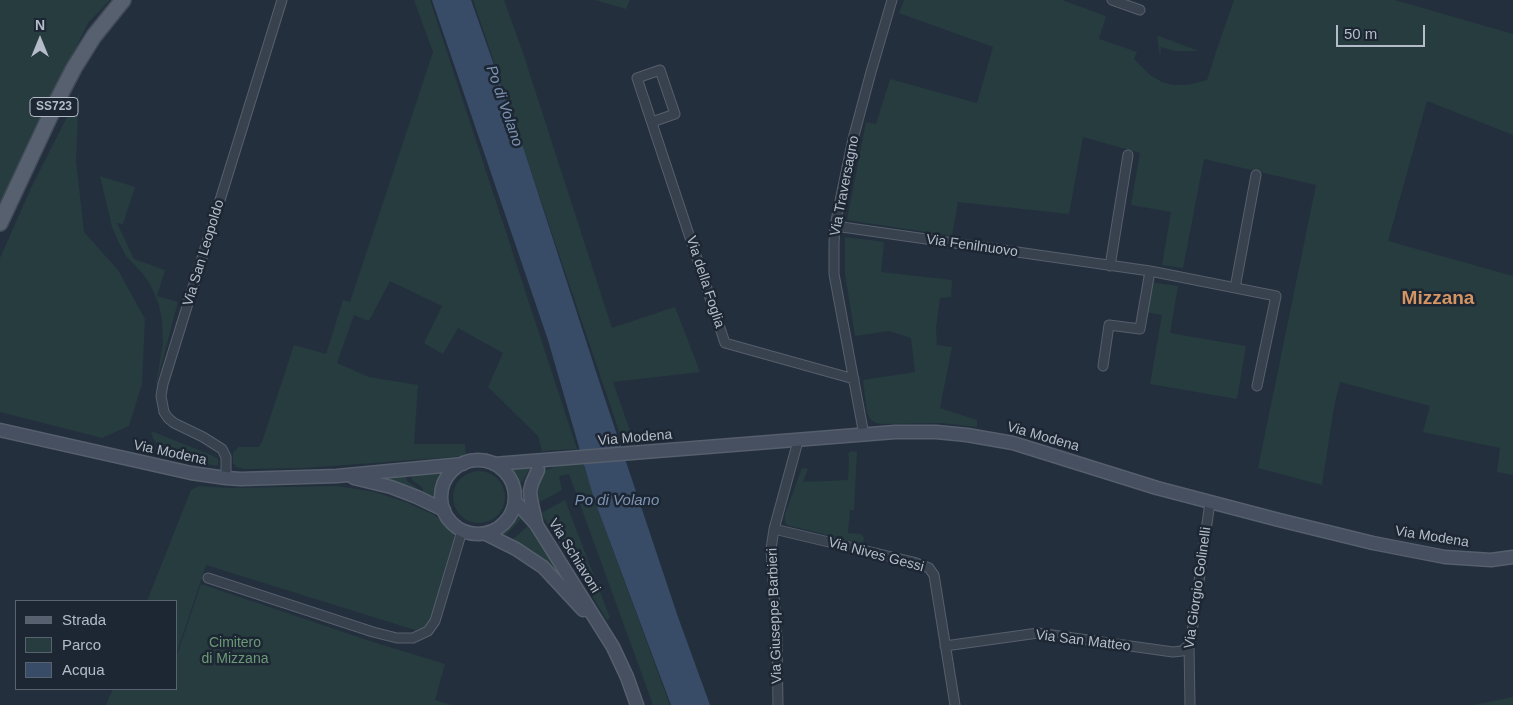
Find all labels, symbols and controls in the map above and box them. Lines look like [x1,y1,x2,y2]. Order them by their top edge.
north arrow [15,15,65,65]
scale bar [1338,15,1427,47]
text: N [35,17,45,33]
text: 50 m [1344,25,1377,42]
water label: Po di Volano [482,63,526,149]
road number: SS723 [30,98,78,116]
street label: Via Traversagno [827,134,863,238]
street label: Via San Leopoldo [180,198,228,308]
street label: Via Fenilnuovo [925,231,1019,261]
street label: Via della Foglia [682,234,728,330]
district label: Mizzana [1402,288,1474,310]
street label: Via Modena [1005,419,1081,455]
street label: Via Modena [597,426,673,450]
street label: Via Modena [132,437,208,469]
water label: Po di Volano [575,492,659,510]
street label: Via Schiavoni [544,516,604,596]
street label: Via Modena [1394,523,1470,551]
street label: Via Giorgio Golinelli [1181,526,1215,650]
street label: Via Nives Gessi [826,534,926,576]
street label: Via Giuseppe Barbieri [764,548,786,684]
legend [15,600,178,690]
text: Strada [62,611,106,628]
street label: Via San Matteo [1035,627,1131,655]
park label: Cimitero di Mizzana [202,635,268,668]
text: Parco [62,636,101,653]
text: Acqua [62,661,105,678]

